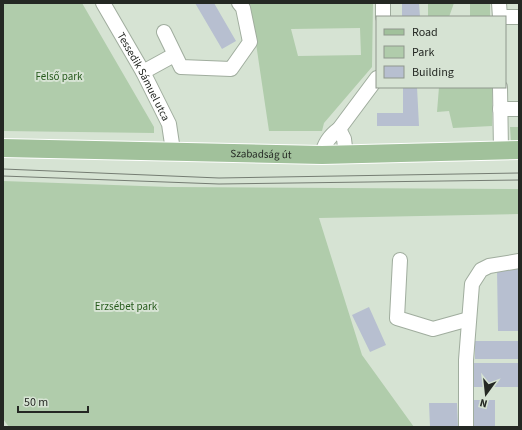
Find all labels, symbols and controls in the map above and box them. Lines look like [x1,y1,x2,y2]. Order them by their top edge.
legend [376,16,506,88]
text: Road [412,24,438,41]
street label: Tessedik Sámuel utca [114,29,174,123]
text: Park [412,44,434,61]
text: Building [412,64,454,81]
park label: Felső park [35,69,83,84]
street label: Szabadság út [230,145,292,162]
park label: Erzsébet park [95,299,158,314]
north arrow [466,374,506,414]
scale bar [18,388,88,414]
text: 50 m [24,394,48,411]
text: N [478,395,489,411]

